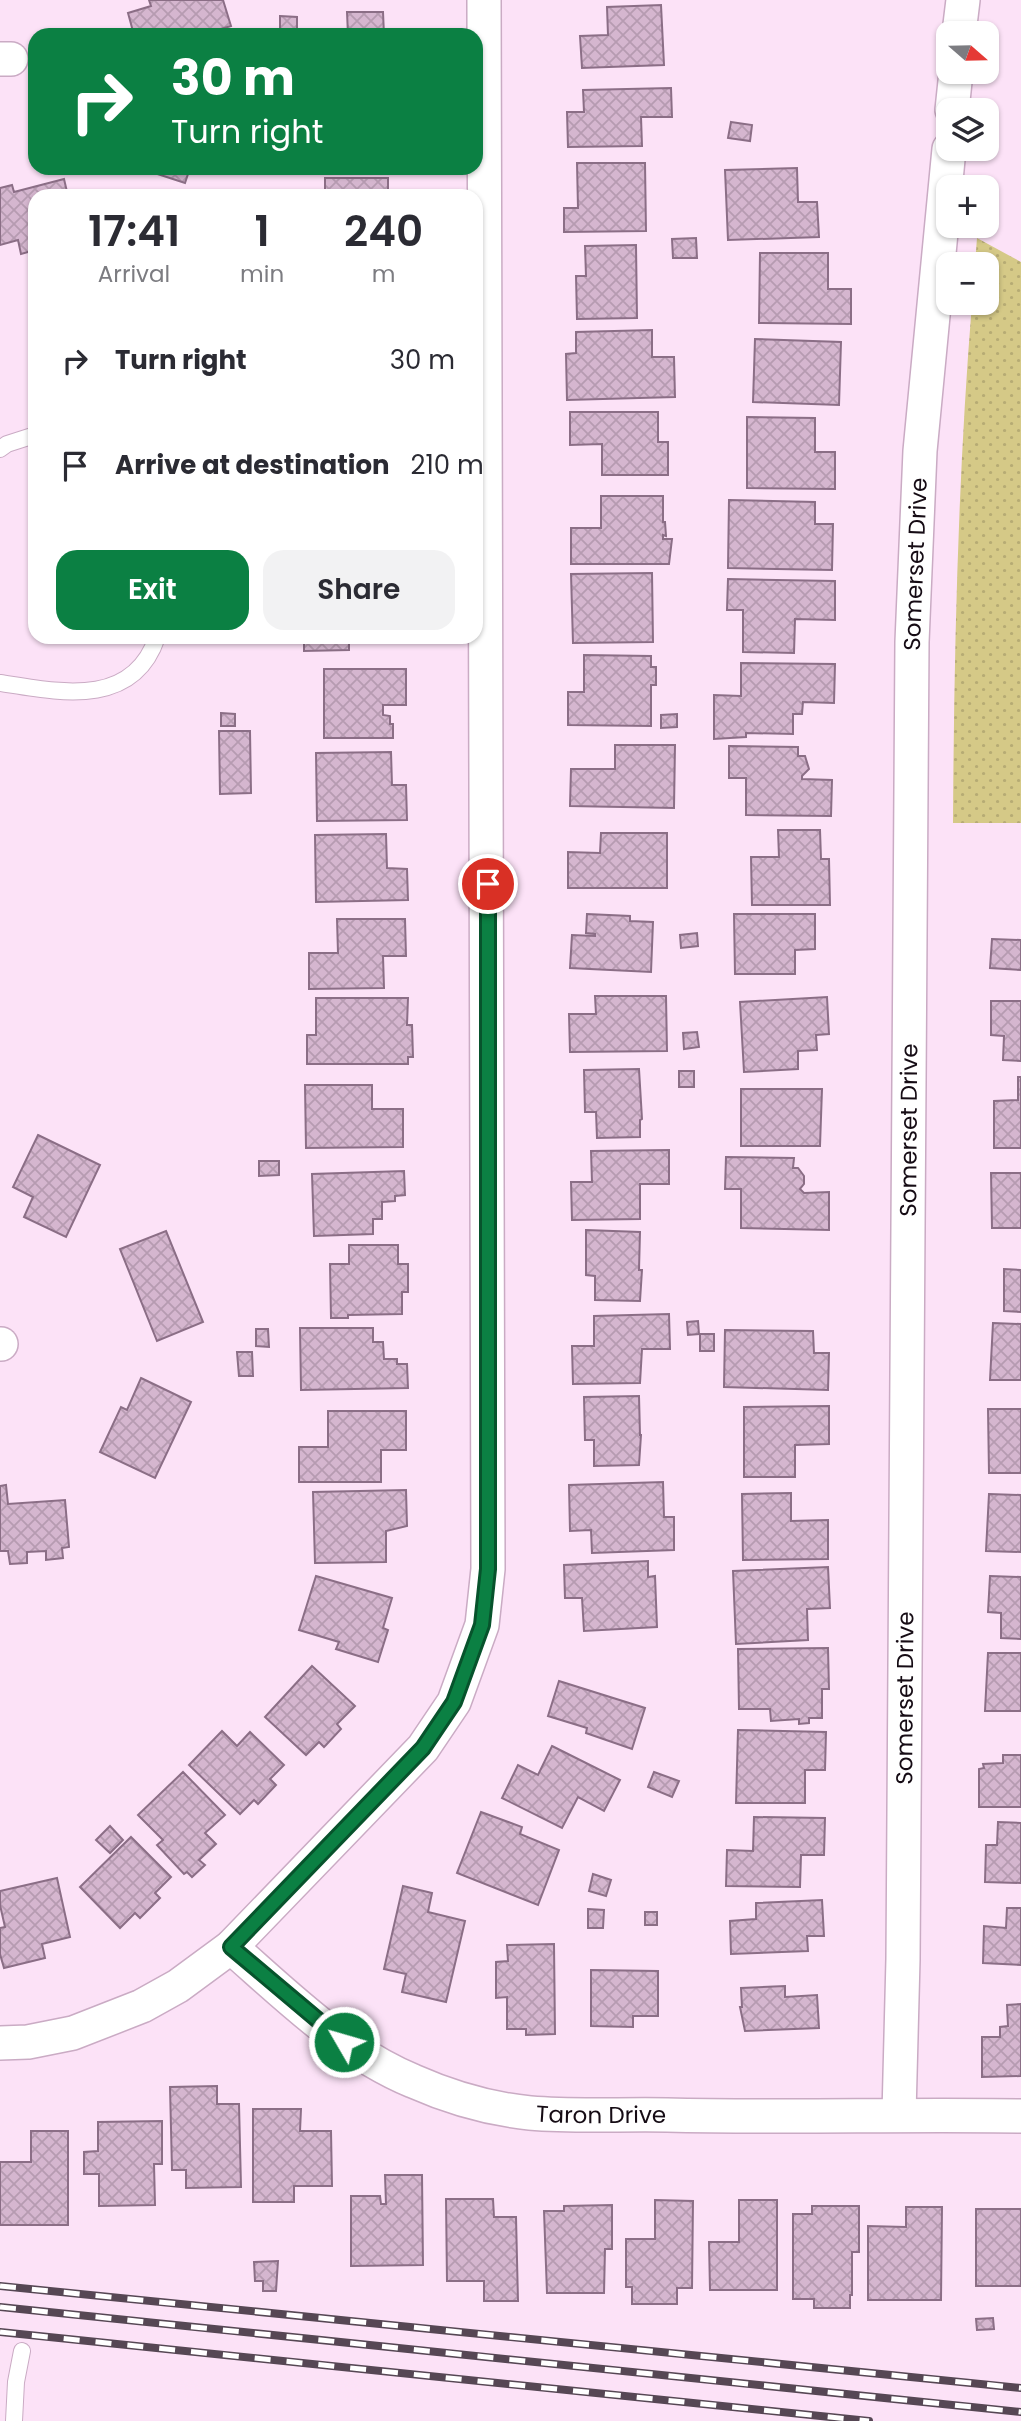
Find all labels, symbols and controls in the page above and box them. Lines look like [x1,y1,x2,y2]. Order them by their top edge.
north arrow [936,21,999,84]
map controls [936,21,999,315]
text: 30 m [171,44,295,112]
icon: right [56,56,147,147]
button: layers [936,98,999,161]
text: Turn right [171,109,323,154]
button: + [936,175,999,238]
text: 17:41 [88,202,180,261]
text: 1 [254,202,270,261]
text: 240 [344,202,423,261]
button: − [936,252,999,315]
text: Arrival [98,258,170,290]
text: min [240,258,284,290]
text: m [372,258,395,290]
icon: right [56,342,94,380]
text: Turn right [115,342,247,378]
text: 30 m [390,342,455,378]
icon: arrive [56,447,94,485]
text: Arrive at destination [115,447,390,483]
text: 210 m [411,447,484,483]
street label: Somerset Drive [896,477,935,651]
button: Exit [56,550,249,630]
button: Share [263,550,455,630]
pin [458,854,518,914]
icon: arrive [469,865,507,903]
street label: Somerset Drive [892,1043,925,1217]
street label: Somerset Drive [888,1611,921,1785]
position arrow [307,2005,381,2079]
street label: Taron Drive [535,2098,666,2131]

